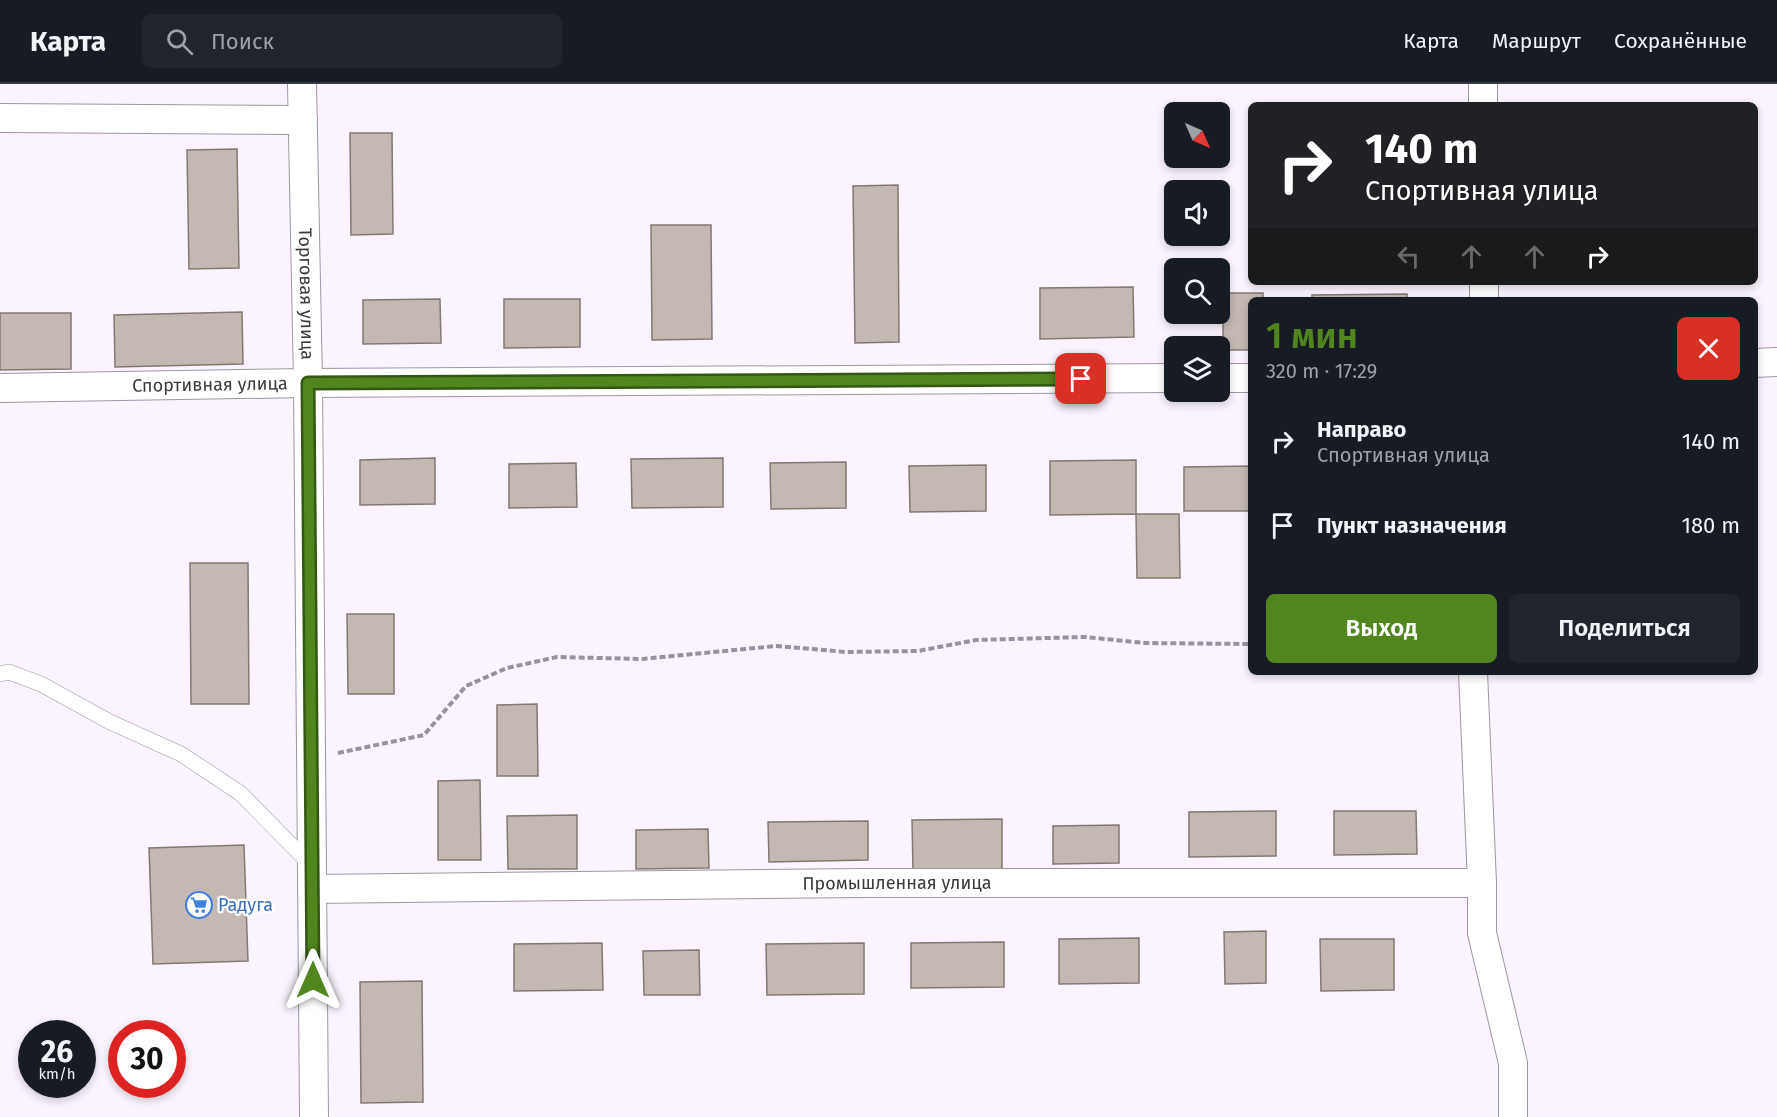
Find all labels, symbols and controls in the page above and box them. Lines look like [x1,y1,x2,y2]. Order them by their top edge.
search box [142,14,562,68]
text: Карта [30,25,106,58]
icon: search [163,25,196,58]
text: Поиск [211,28,274,55]
text: Карта [1403,28,1459,54]
text: Маршрут [1492,28,1581,54]
text: Сохранённые [1614,28,1747,54]
north arrow [1164,102,1230,168]
map controls [1164,102,1230,402]
text: 140 m [1365,124,1478,174]
icon: right [1266,126,1344,204]
text: Спортивная улица [1365,175,1598,207]
button: sound [1164,180,1230,246]
street label: Торговая улица [294,228,319,360]
icon: left [1392,240,1425,273]
icon: ahead [1455,240,1488,273]
icon: ahead [1518,240,1551,273]
icon: right [1581,240,1614,273]
button: search [1164,258,1230,324]
text: 1 мин [1266,314,1358,358]
button: close [1677,317,1740,380]
button: layers [1164,336,1230,402]
pin [1055,353,1106,404]
text: 320 m · 17:29 [1266,359,1377,383]
icon: arrive [1064,362,1097,395]
street label: Спортивная улица [132,372,288,397]
text: Направо [1317,416,1406,443]
icon: right [1266,425,1299,458]
text: 140 m [1682,428,1740,455]
text: Спортивная улица [1317,443,1490,467]
icon: arrive [1266,509,1299,542]
text: Пункт назначения [1317,512,1507,539]
text: 180 m [1681,512,1740,539]
button: Выход [1266,594,1497,663]
button: Поделиться [1509,594,1740,663]
street label: Промышленная улица [802,872,992,895]
supermarket icon: Радуга [184,890,214,920]
place label: Радуга [218,894,273,916]
position arrow [281,948,345,1012]
speed limit sign: 30 [108,1020,186,1098]
text: 26 [41,1034,73,1070]
text: km/h [38,1065,76,1083]

